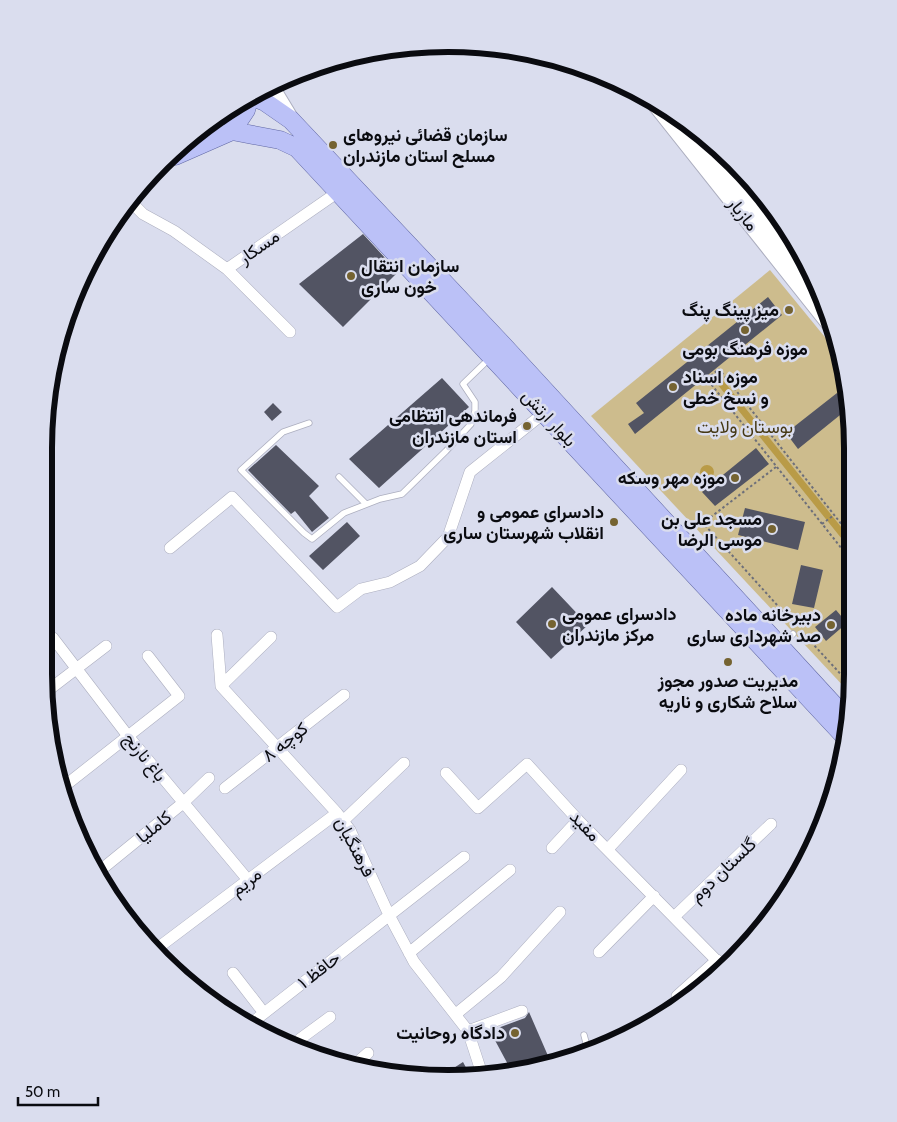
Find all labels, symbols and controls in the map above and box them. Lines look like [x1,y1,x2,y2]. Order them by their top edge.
place label: سازمان قضائی نیروهای مسلح استان مازندران [343,124,508,168]
marker: سازمان قضائی نیروهای مسلح استان مازندران [327,139,339,151]
street label: مازیار [722,192,763,235]
street label: مسکار [233,225,284,269]
place label: سازمان انتقال خون ساری [361,255,459,298]
marker: سازمان انتقال خون ساری [345,270,357,282]
place label: میز پینگ پنگ [682,299,779,322]
marker: میز پینگ پنگ [783,304,795,316]
marker: موزه فرهنگ بومی [739,324,751,336]
place label: موزه فرهنگ بومی [682,338,808,360]
place label: موزه اسناد و نسخ خطی [683,366,769,410]
marker: موزه اسناد و نسخ خطی [667,381,679,393]
street label: بلوار ارتش [517,385,581,451]
place label: فرماندهی انتظامی استان مازندران [389,405,517,448]
park label: بوستان ولایت [697,416,793,438]
marker: فرماندهی انتظامی استان مازندران [521,420,533,432]
place label: موزه مهر وسکه [618,467,725,489]
marker: موزه مهر وسکه [729,472,741,484]
place label: دادسرای عمومی و انقلاب شهرستان ساری [443,501,604,544]
place label: مسجد علی بن موسی الرضا [661,508,762,551]
marker: دادسرای عمومی و انقلاب شهرستان ساری [608,516,620,528]
marker: مسجد علی بن موسی الرضا [766,523,778,535]
place label: دادسرای عمومی مرکز مازندران [562,603,677,646]
place label: دبیرخانه ماده صد شهرداری ساری [687,604,821,647]
marker: دادسرای عمومی مرکز مازندران [546,618,558,630]
marker: دبیرخانه ماده صد شهرداری ساری [825,619,837,631]
marker: مدیریت صدور مجوز سلاح شکاری و ناریه [722,656,734,668]
place label: مدیریت صدور مجوز سلاح شکاری و ناریه [657,670,798,714]
street label: کوچه ۸ [258,717,313,767]
street label: باغ نارنج [118,728,171,787]
street label: کاملیا [132,806,176,848]
street label: مفید [565,806,605,846]
street label: فرهنگیان [330,813,380,881]
street label: گلستان دوم [685,833,762,908]
street label: مریم [226,863,267,902]
street label: حافظ ۱ [293,947,345,993]
place label: دادگاه روحانیت [396,1022,505,1044]
marker: دادگاه روحانیت [509,1027,521,1039]
scale bar [18,1074,98,1106]
text: 50 m [25,1083,60,1101]

